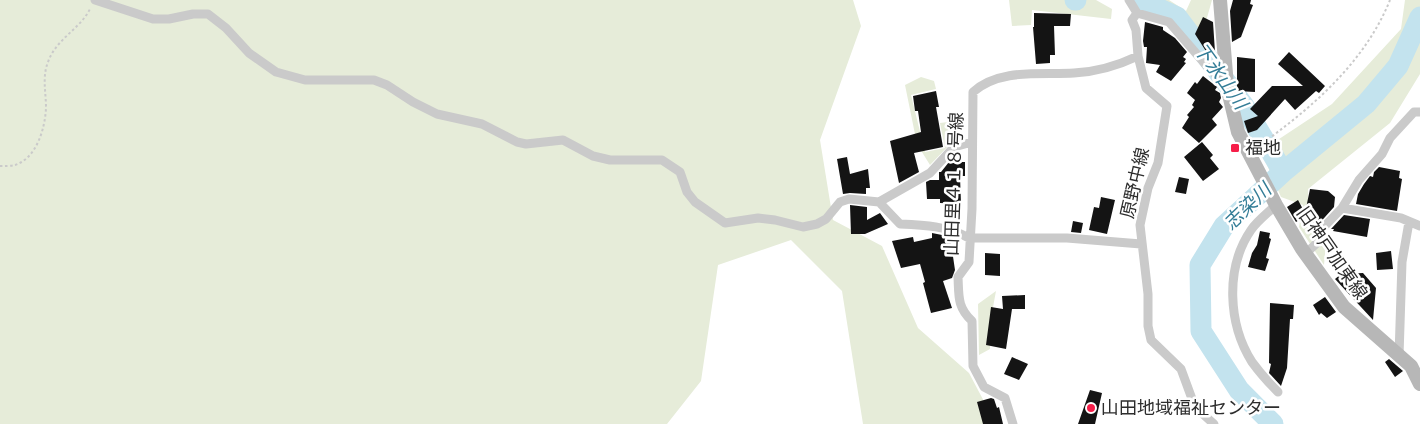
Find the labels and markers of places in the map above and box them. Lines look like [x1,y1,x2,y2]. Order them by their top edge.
place label: 福地 [1245,136,1281,158]
marker: 福地 [1229,142,1241,154]
place label: 山田地域福祉センター [1101,396,1281,418]
marker: 山田地域福祉センター [1085,402,1097,414]

